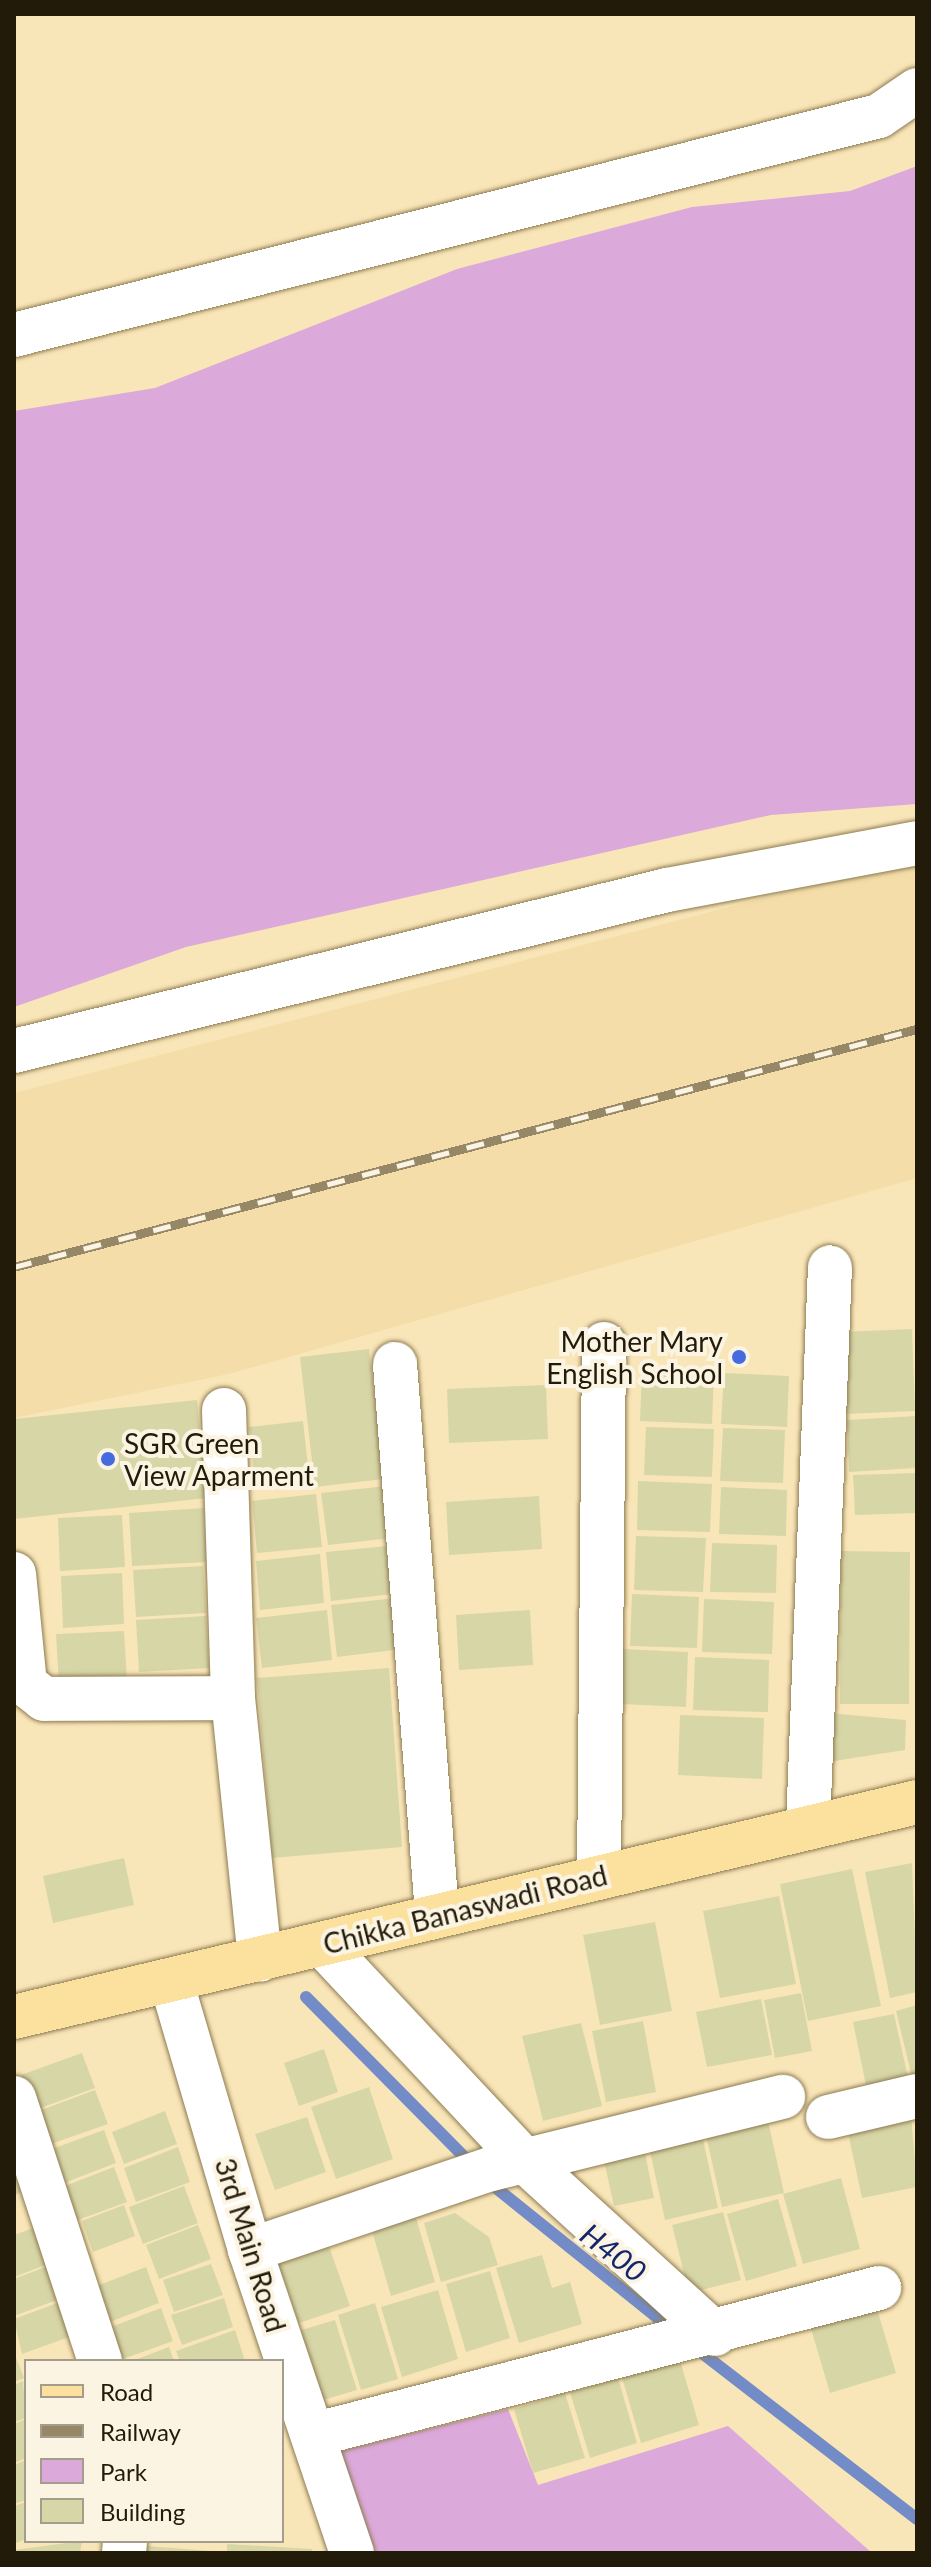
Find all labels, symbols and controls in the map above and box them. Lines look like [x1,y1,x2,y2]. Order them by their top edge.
place label: Mother Mary English School [546,1324,723,1390]
marker: Mother Mary English School [730,1348,748,1366]
place label: SGR Green View Aparment [124,1426,315,1492]
marker: SGR Green View Aparment [99,1450,117,1468]
street label: Chikka Banaswadi Road [320,1857,610,1961]
street label: 3rd Main Road [209,2154,293,2336]
water label: H400 [574,2215,654,2289]
legend [24,2359,284,2543]
text: Road [100,2377,153,2406]
text: Railway [100,2417,181,2446]
text: Park [100,2457,147,2486]
text: Building [100,2497,185,2526]

